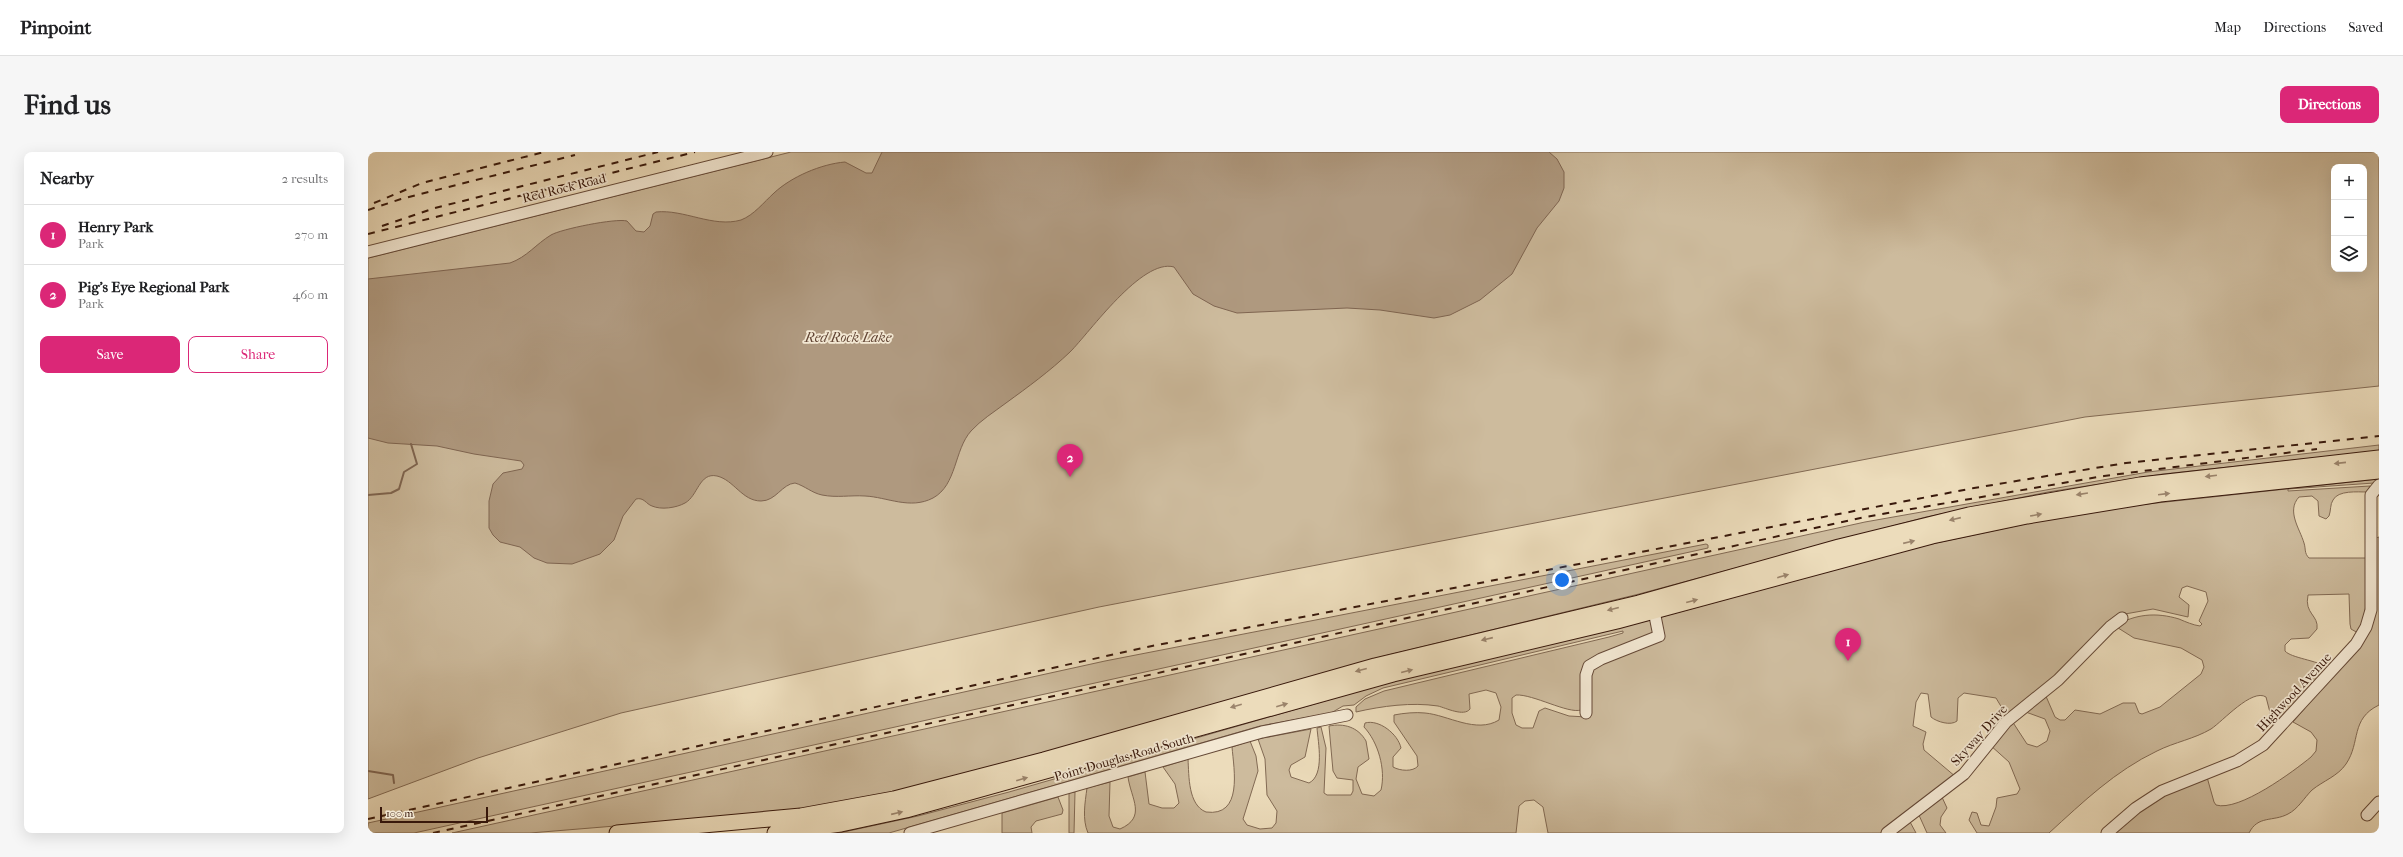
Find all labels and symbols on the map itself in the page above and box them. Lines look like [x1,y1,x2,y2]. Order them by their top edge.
street label: Red Rock Road [521,170,608,206]
water label: Red Rock Lake [804,329,892,346]
pin: 2 [1057,444,1083,477]
one-way arrow [2334,459,2346,466]
one-way arrow [2205,472,2217,479]
one-way arrow [2076,491,2088,497]
one-way arrow [2158,491,2170,497]
one-way arrow [2030,511,2042,517]
one-way arrow [1948,516,1961,522]
one-way arrow [1903,538,1915,544]
your location [1552,570,1572,590]
one-way arrow [1778,573,1790,579]
one-way arrow [1686,598,1698,604]
one-way arrow [1607,607,1620,613]
pin: 1 [1835,628,1861,661]
one-way arrow [1481,636,1493,642]
street label: Highwood Avenue [2254,649,2335,735]
one-way arrow [1354,667,1366,673]
one-way arrow [1401,667,1414,673]
street label: Skyway Drive [1948,701,2011,769]
one-way arrow [1276,702,1288,708]
one-way arrow [1229,703,1241,709]
street label: Point Douglas Road South [1052,730,1196,784]
one-way arrow [1017,776,1029,782]
scale bar [380,805,488,824]
one-way arrow [891,809,903,815]

